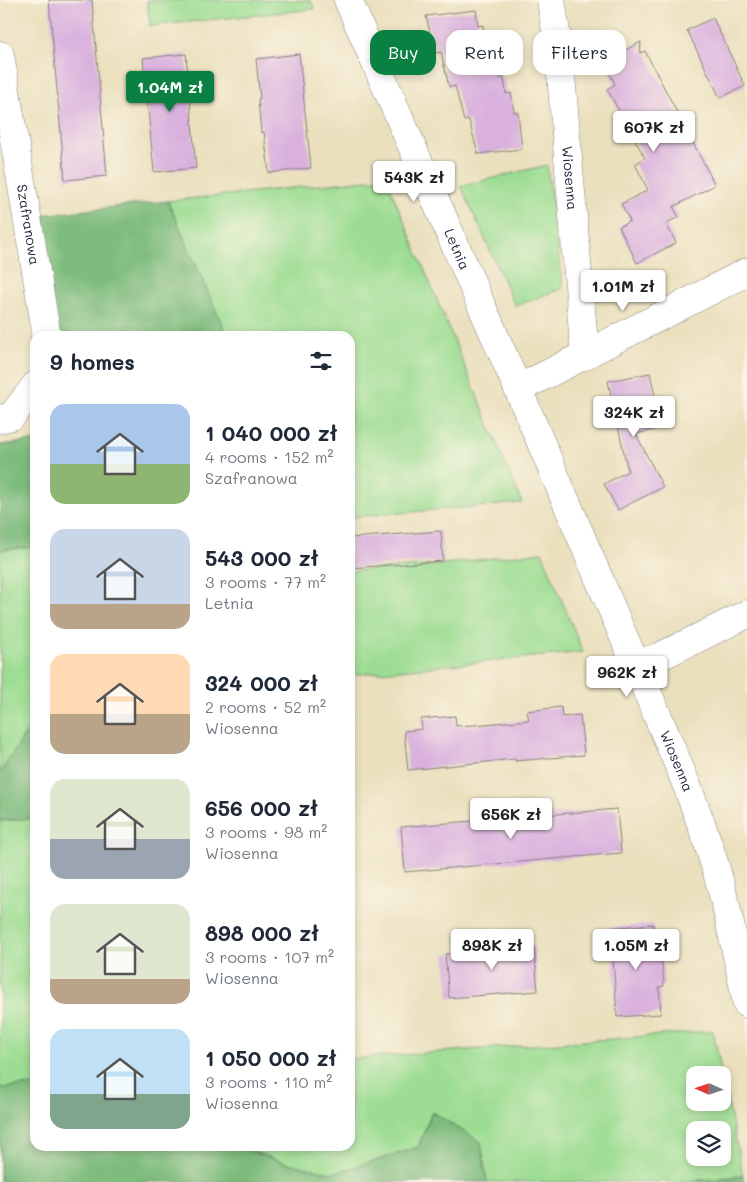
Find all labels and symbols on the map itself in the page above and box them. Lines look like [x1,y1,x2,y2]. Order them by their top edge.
pin: 1.04M zł [118,70,222,113]
pin: 607K zł [608,110,700,153]
street label: Wiosenna [558,145,582,211]
pin: 543K zł [368,160,460,203]
street label: Szafranowa [13,183,45,266]
street label: Letnia [440,226,475,273]
pin: 1.01M zł [571,270,675,312]
pin: 324K zł [588,396,680,438]
pin: 962K zł [581,656,673,698]
street label: Wiosenna [656,727,698,794]
pin: 656K zł [465,798,557,840]
pin: 898K zł [446,928,538,971]
pin: 1.05M zł [584,928,688,971]
north arrow [686,1066,731,1111]

